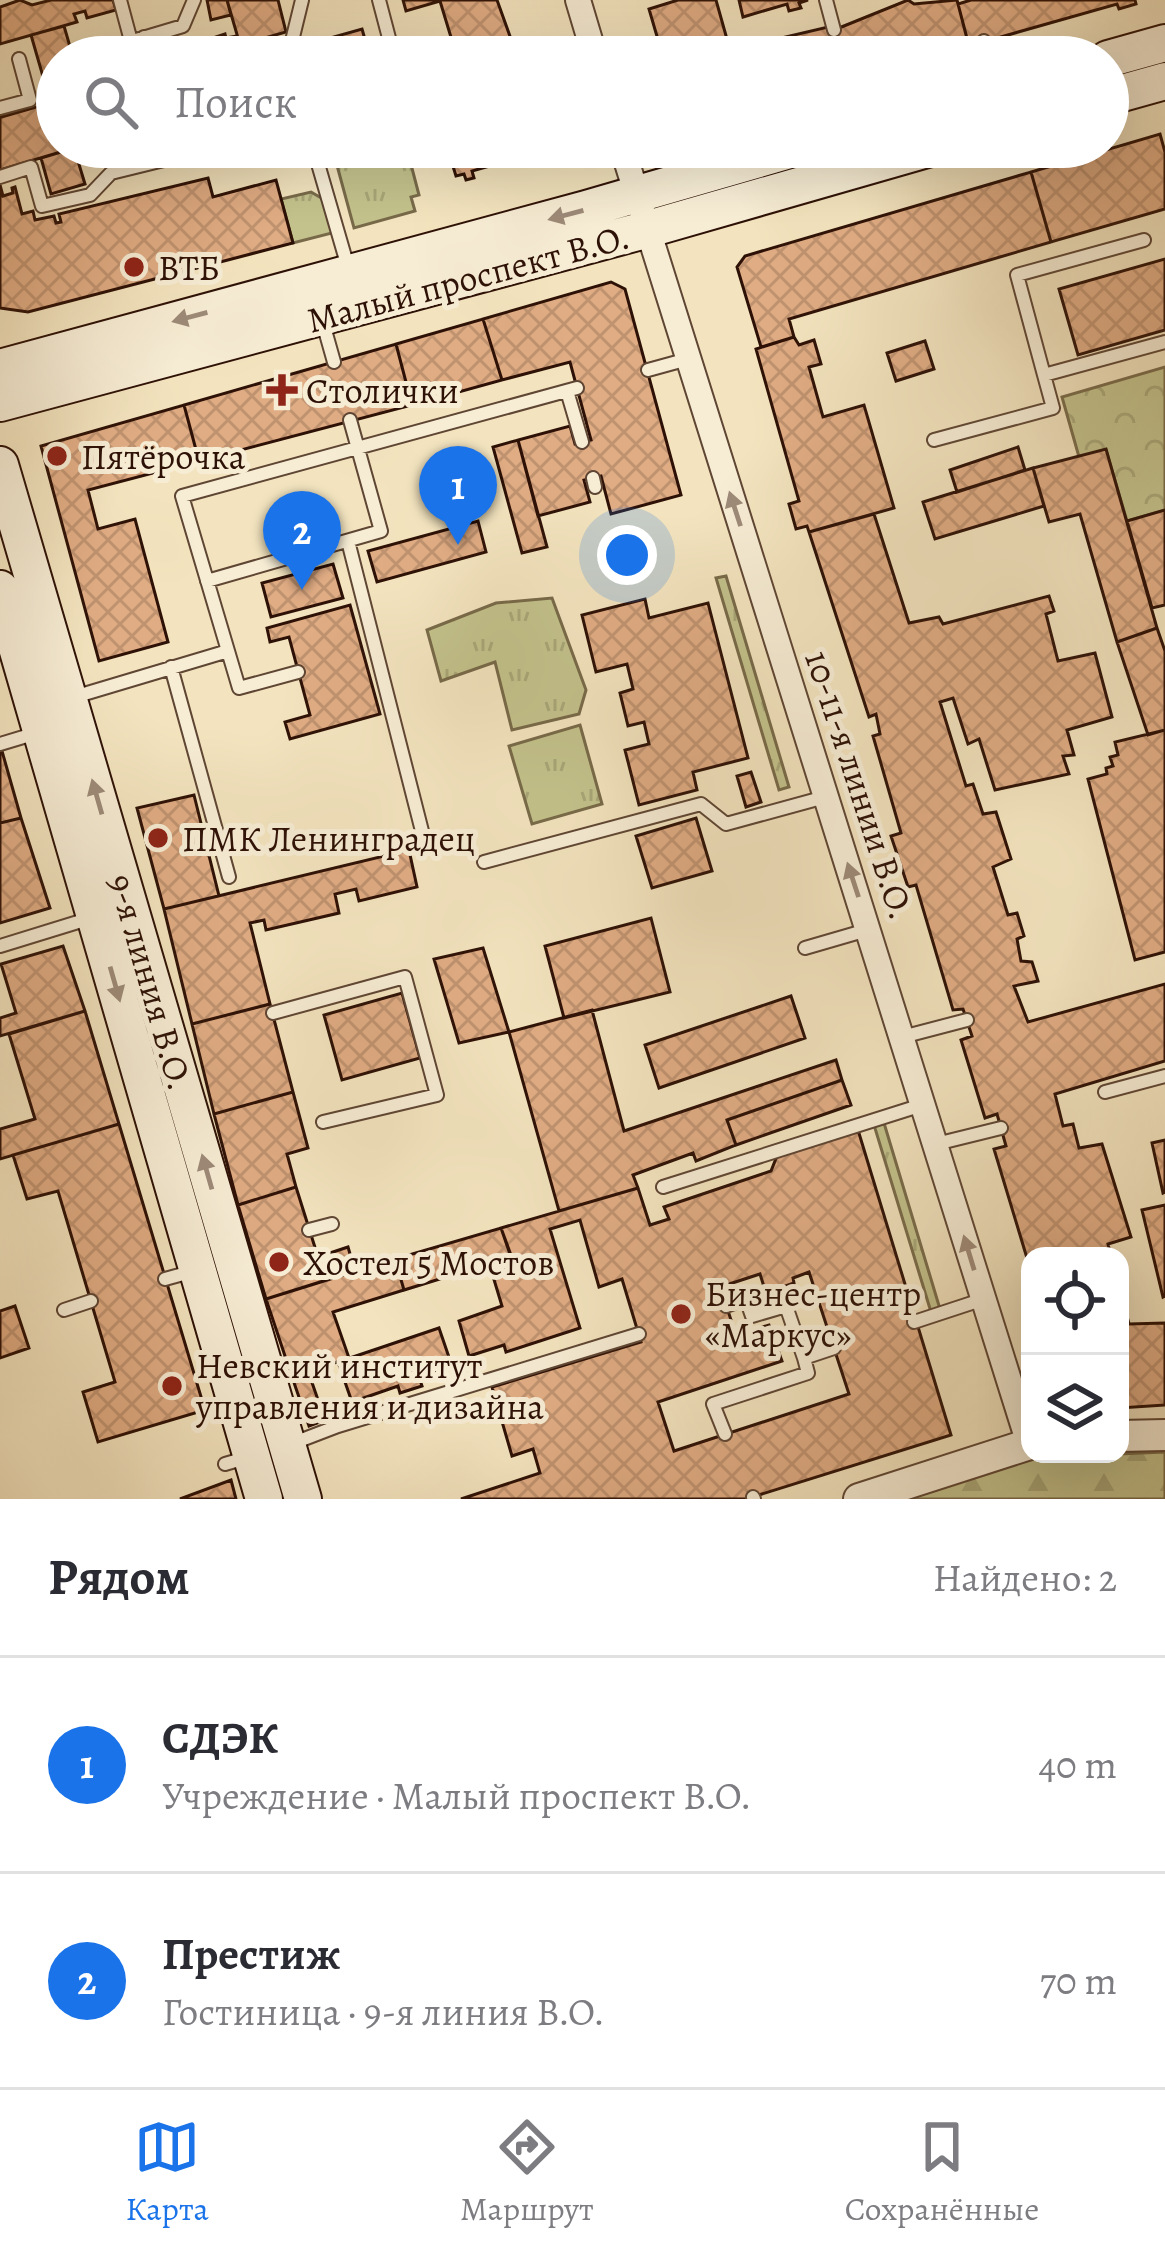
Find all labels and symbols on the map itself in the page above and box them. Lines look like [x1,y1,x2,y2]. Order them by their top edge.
one-way arrow [548,206,585,225]
street label: Малый проспект В.О. [301,211,635,345]
place label: ВТБ [158,243,220,292]
marker: ВТБ [121,254,147,280]
one-way arrow [171,308,208,327]
place label: Столички [306,366,459,415]
marker: Столички [269,377,295,403]
place label: Пятёрочка [81,432,246,481]
marker: Пятёрочка [44,443,70,469]
pin: 1 [419,446,497,545]
one-way arrow [725,490,743,527]
pin: 2 [263,491,341,590]
your location [597,525,657,585]
street label: 10-11-я линии В.О. [793,644,927,926]
one-way arrow [87,779,105,815]
place label: ПМК Ленинградец [182,814,475,863]
marker: ПМК Ленинградец [145,825,171,851]
one-way arrow [842,861,861,898]
street label: 9-я линия В.О. [97,868,205,1096]
one-way arrow [106,966,125,1003]
one-way arrow [197,1153,215,1190]
one-way arrow [959,1234,977,1270]
place label: Хостел 5 Мостов [303,1238,554,1287]
marker: Хостел 5 Мостов [266,1249,292,1275]
place label: Бизнес-центр «Маркус» [705,1269,921,1359]
marker: Бизнес-центр «Маркус» [668,1301,694,1327]
place label: Невский институт управления и дизайна [195,1341,544,1431]
marker: Невский институт управления и дизайна [159,1373,185,1399]

